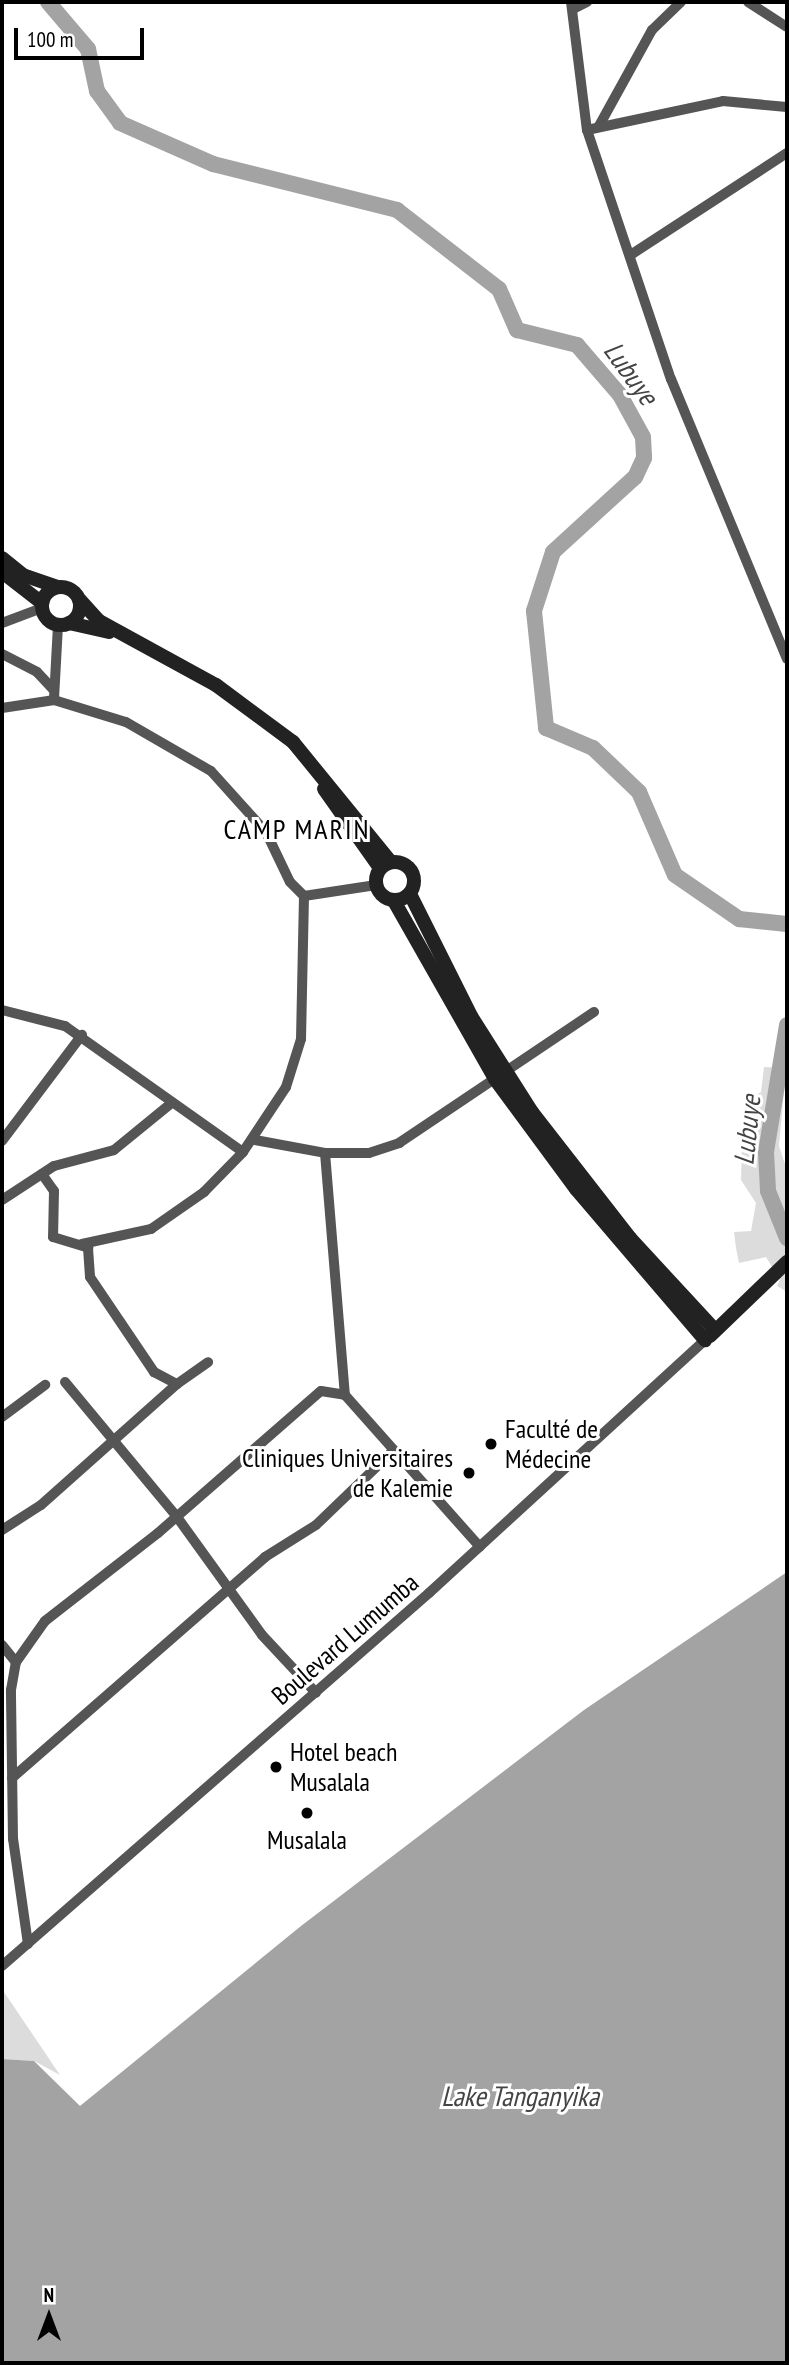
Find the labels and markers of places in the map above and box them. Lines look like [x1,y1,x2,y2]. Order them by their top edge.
place label: Faculté de Médecine [505,1413,598,1474]
marker: Faculté de Médecine [483,1436,499,1452]
place label: Cliniques Universitaires de Kalemie [242,1442,453,1504]
marker: Cliniques Universitaires de Kalemie [459,1463,479,1483]
place label: Hotel beach Musalala [290,1736,398,1798]
marker: Hotel beach Musalala [268,1759,284,1775]
marker: Musalala [299,1805,315,1821]
place label: Musalala [267,1824,347,1856]

